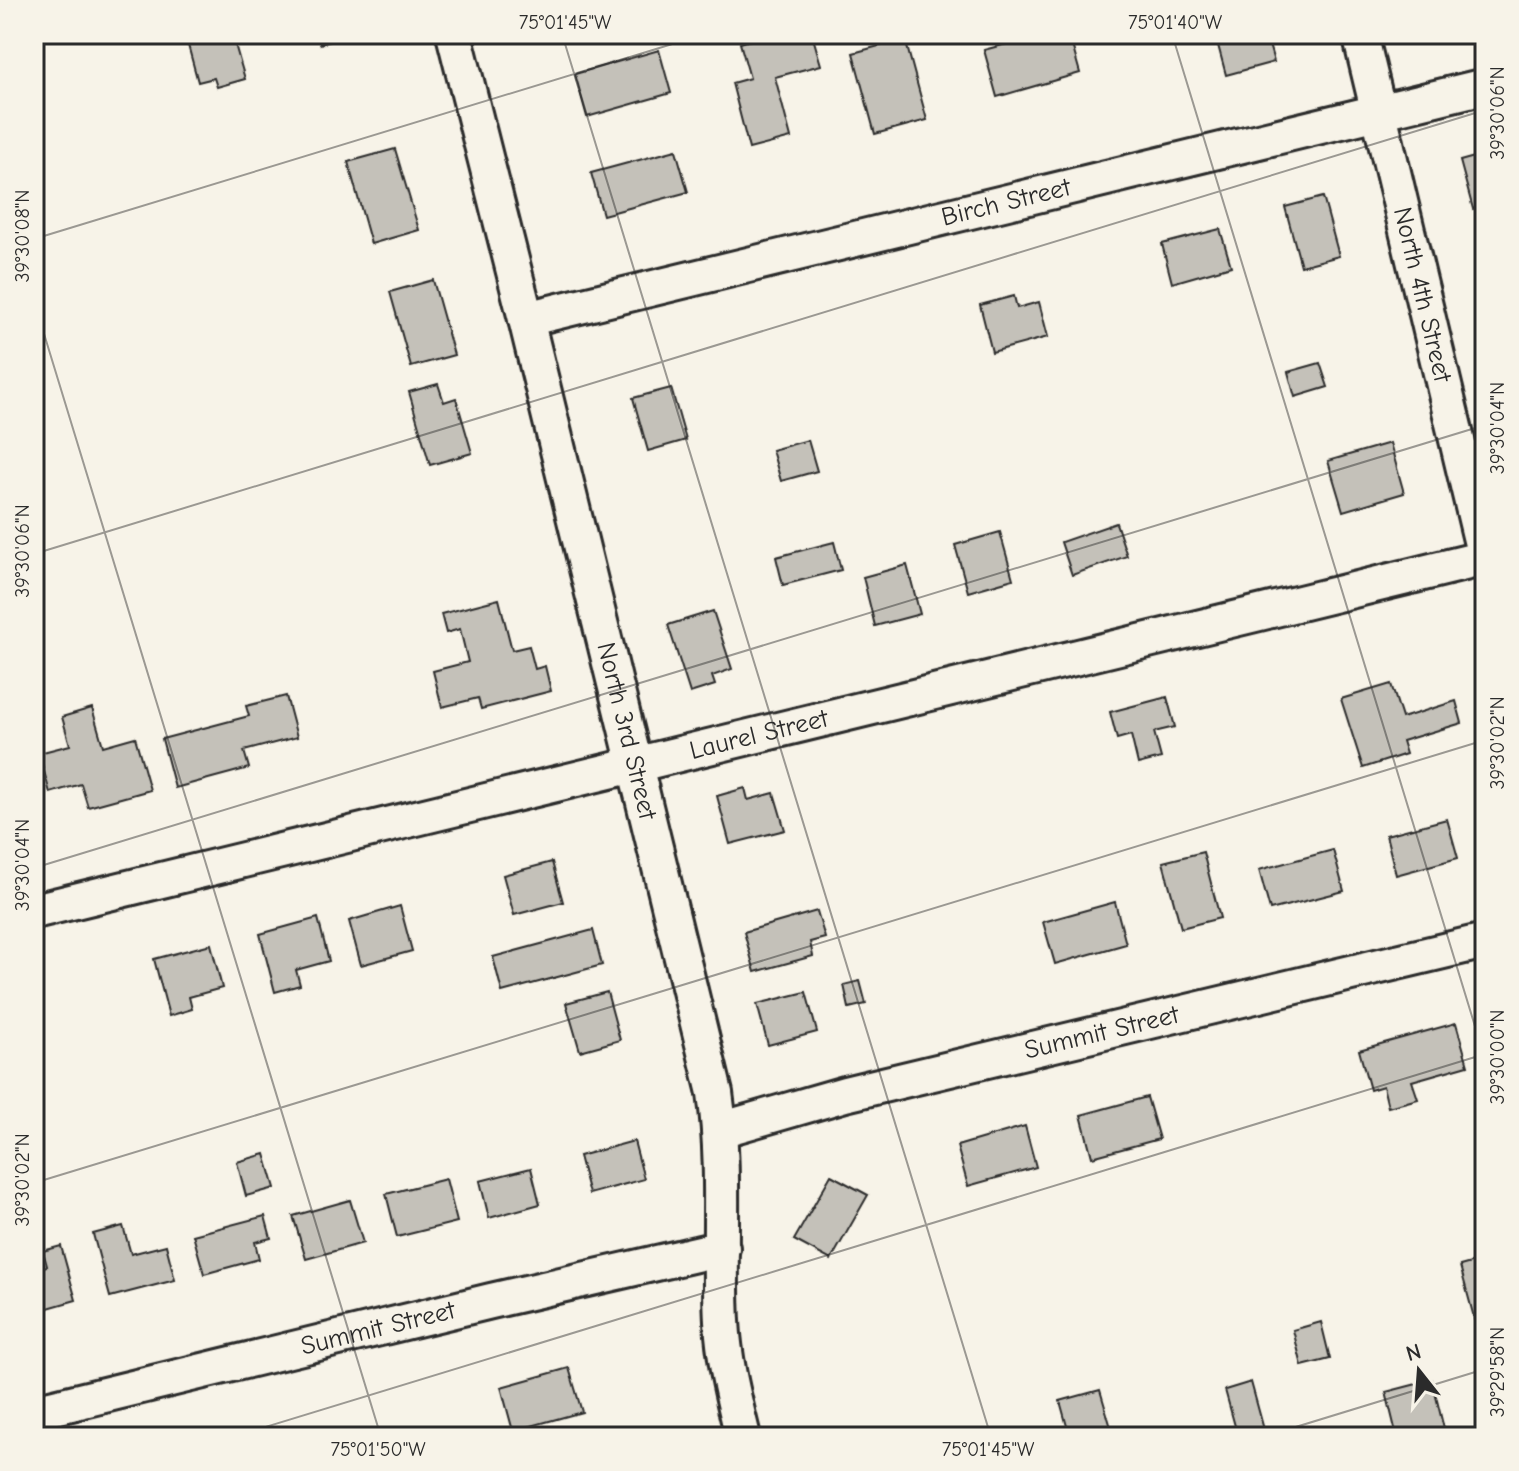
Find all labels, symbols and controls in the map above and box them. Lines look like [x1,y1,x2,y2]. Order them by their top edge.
text: 75°01'45"W [519,11,612,34]
text: 75°01'40"W [1128,11,1223,34]
text: 39°30'06"N [1486,66,1509,160]
street label: Birch Street [938,172,1075,233]
text: 39°30'08"N [11,189,34,283]
street label: North 4th Street [1387,204,1458,387]
text: 39°30'04"N [1486,382,1509,474]
text: 39°30'06"N [11,504,34,598]
street label: North 3rd Street [590,639,663,824]
text: 39°30'02"N [1486,696,1509,790]
street label: Laurel Street [686,703,833,766]
text: 39°30'04"N [11,819,34,911]
street label: Summit Street [1021,999,1183,1066]
text: 39°30'00"N [1486,1010,1509,1104]
text: 39°30'02"N [11,1133,34,1227]
street label: Summit Street [298,1295,460,1362]
text: 39°29'58"N [1486,1327,1509,1417]
north arrow [1379,1331,1459,1411]
text: N [1403,1338,1424,1367]
text: 75°01'50"W [330,1438,426,1461]
text: 75°01'45"W [942,1438,1035,1461]

